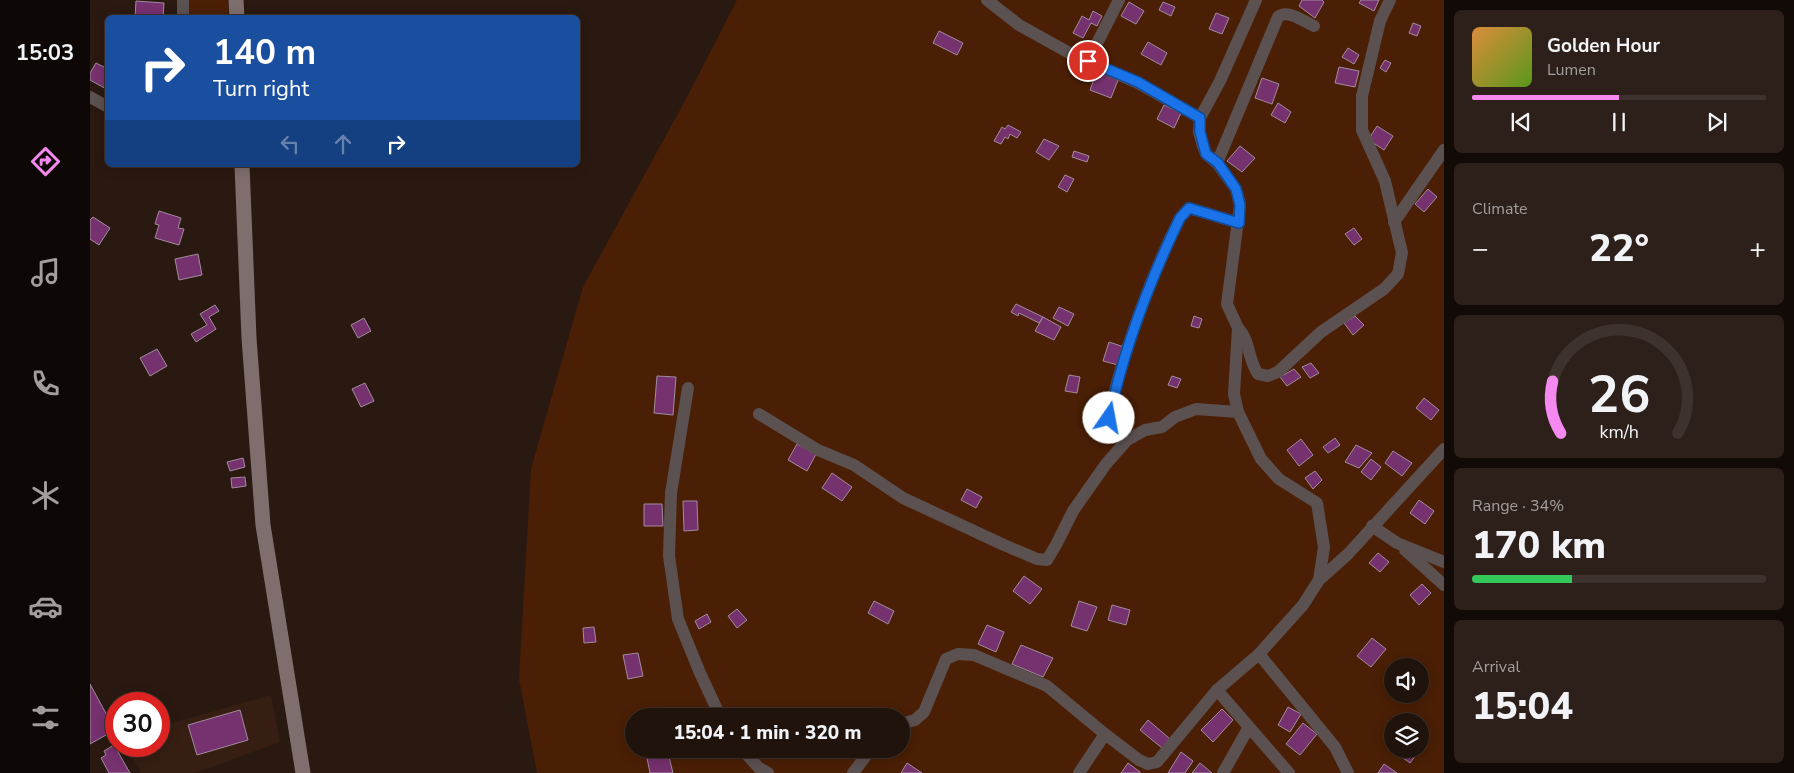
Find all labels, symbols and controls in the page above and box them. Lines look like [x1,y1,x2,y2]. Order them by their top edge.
text: 140 m [213,29,316,76]
text: Golden Hour [1547,33,1660,59]
icon: right [130,35,195,100]
text: 15:03 [16,38,74,68]
pin [1067,40,1109,82]
icon: arrive [1074,47,1102,75]
text: Lumen [1547,59,1596,81]
text: Turn right [213,74,309,104]
icon: previous [1507,108,1535,136]
icon: pause [1605,108,1633,136]
icon: next [1703,108,1731,136]
icon: left [276,130,304,158]
icon: ahead [329,130,357,158]
icon: right [382,130,410,158]
icon: directions [28,144,63,179]
text: Climate [1472,198,1527,220]
text: 22° [1589,223,1649,274]
text: − [1472,230,1489,268]
text: + [1749,230,1766,268]
icon: music [28,255,63,290]
text: 26 [1588,359,1650,430]
icon: phone [28,366,63,401]
position arrow [1082,391,1134,443]
text: km/h [1599,420,1639,444]
icon: climate [28,478,63,513]
text: Range · 34% [1472,495,1564,517]
text: 170 km [1472,520,1606,571]
icon: car [28,589,63,624]
text: Arrival [1472,656,1520,678]
map controls [1384,658,1429,758]
button: sound [1384,658,1429,703]
text: 15:04 [1472,681,1573,732]
speed limit sign: 30 [105,692,170,757]
icon: filters [28,700,63,735]
button: layers [1384,713,1429,758]
text: 15:04 · 1 min · 320 m [674,720,861,746]

